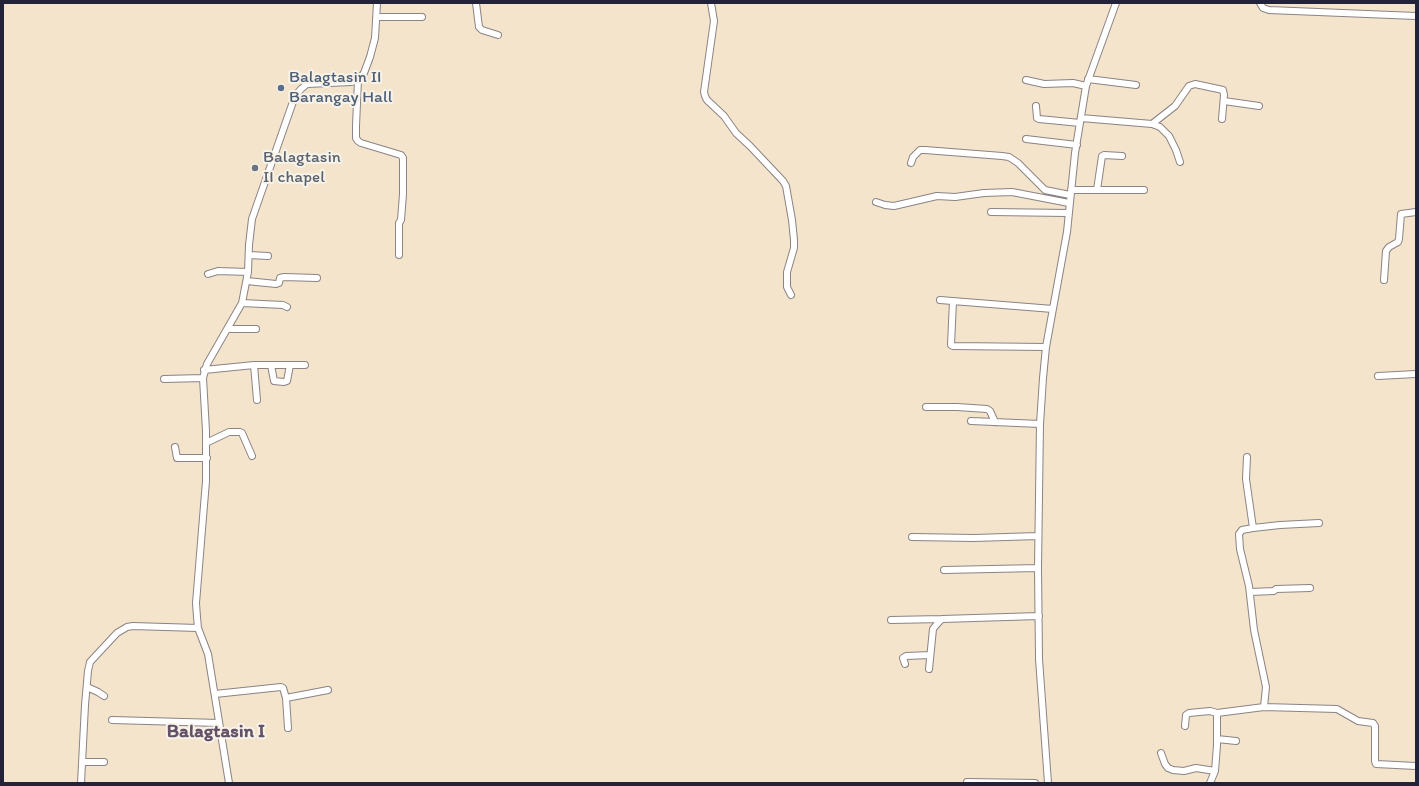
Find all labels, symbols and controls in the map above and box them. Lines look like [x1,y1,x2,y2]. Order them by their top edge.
place label: Balagtasin II Barangay Hall [289,68,393,108]
marker: Balagtasin II Barangay Hall [276,83,286,93]
place label: Balagtasin II chapel [263,148,341,188]
marker: Balagtasin II chapel [250,163,260,173]
district label: Balagtasin I [167,721,265,743]

